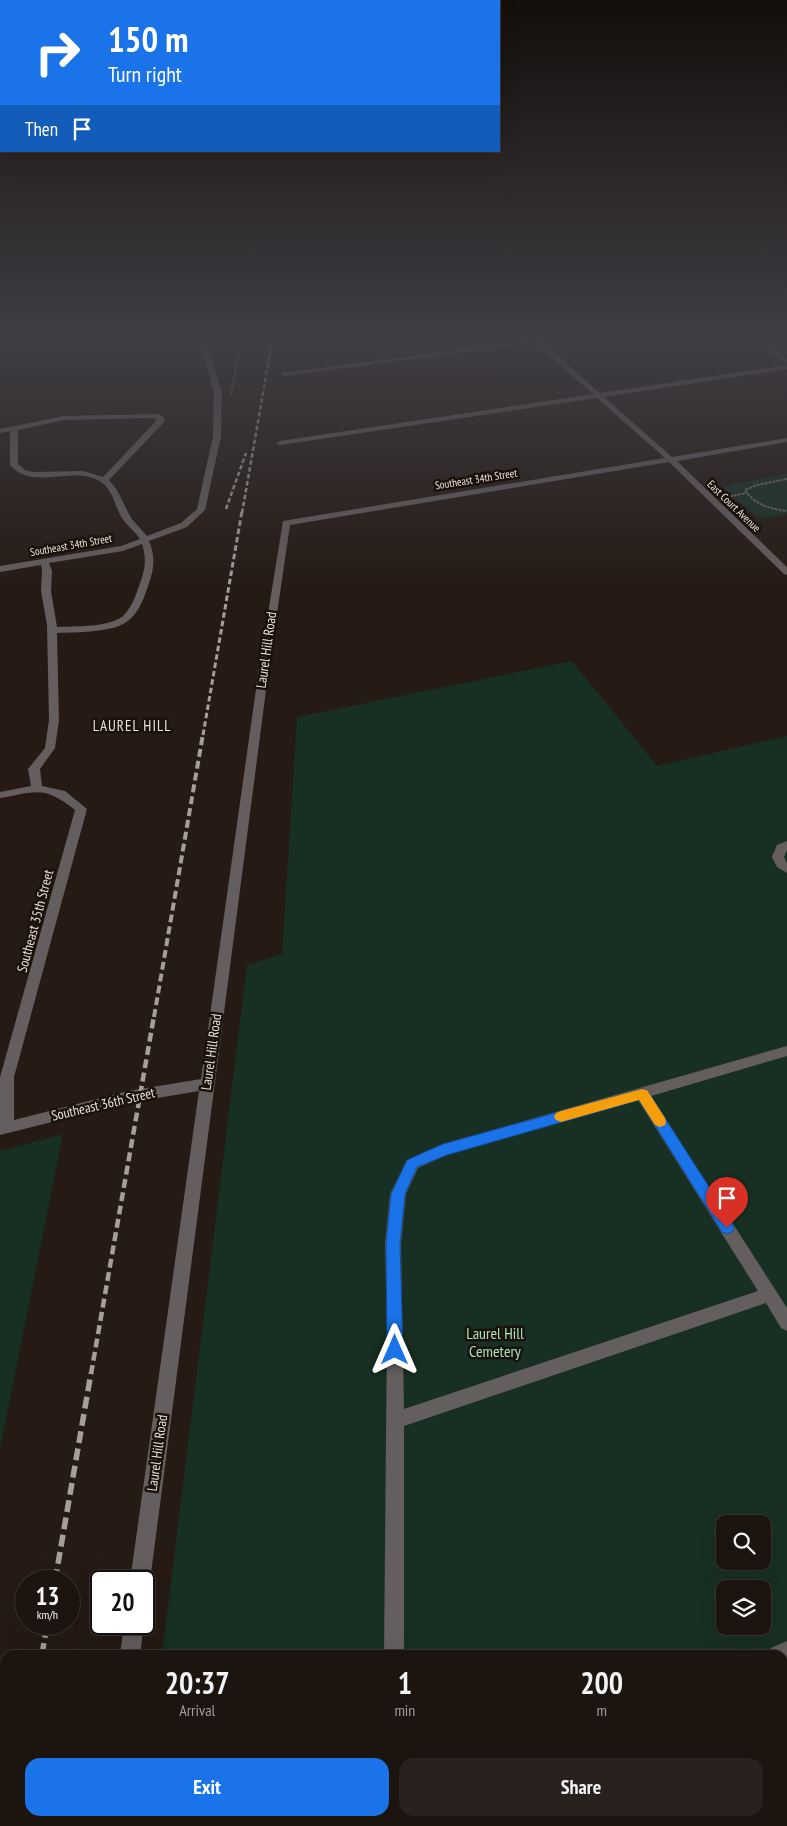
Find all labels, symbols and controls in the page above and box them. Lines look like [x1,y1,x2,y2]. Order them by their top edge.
text: 150 m [108,16,189,62]
icon: right [25,20,90,85]
text: Turn right [108,60,182,88]
icon: arrive [68,115,96,143]
text: Then [25,117,58,141]
street label: Southeast 34th Street [434,466,518,492]
street label: East Court Avenue [704,477,764,535]
street label: Southeast 34th Street [29,531,113,559]
street label: Laurel Hill Road [252,611,280,689]
district label: LAUREL HILL [93,716,171,735]
street label: Southeast 35th Street [13,868,57,974]
street label: Laurel Hill Road [197,1013,225,1091]
street label: Southeast 36th Street [50,1083,157,1125]
pin [706,1177,748,1228]
icon: arrive [713,1184,741,1212]
position arrow [368,1323,420,1375]
park label: Laurel Hill Cemetery [466,1323,524,1361]
street label: Laurel Hill Road [143,1414,171,1492]
map controls [716,1515,771,1635]
button: search [716,1515,771,1570]
speed limit sign: 20 [90,1570,155,1635]
text: 13 [36,1580,59,1612]
button: layers [716,1580,771,1635]
text: km/h [37,1607,58,1622]
text: 20:37 [165,1663,230,1702]
text: 1 [398,1663,412,1702]
text: 200 [580,1663,623,1702]
text: Arrival [179,1700,215,1720]
text: min [394,1700,415,1720]
text: m [596,1700,607,1720]
button: Exit [25,1758,389,1816]
button: Share [399,1758,763,1816]

